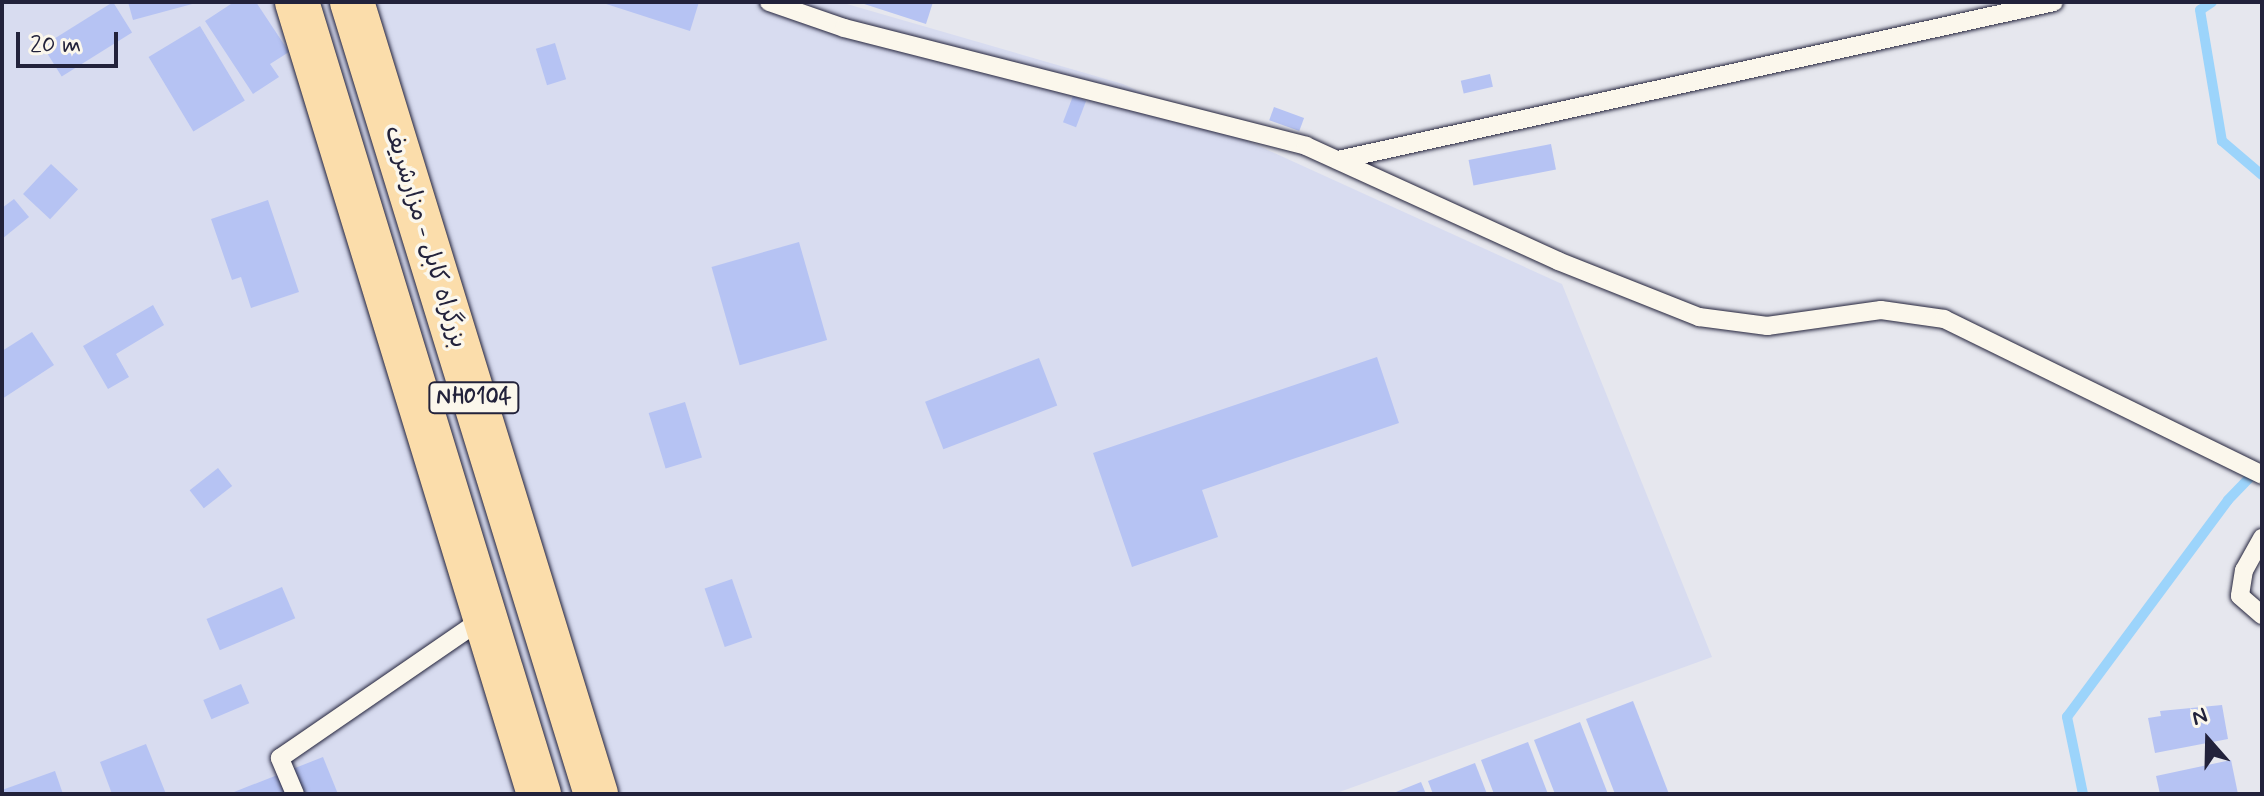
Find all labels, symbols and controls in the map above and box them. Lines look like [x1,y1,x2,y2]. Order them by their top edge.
scale bar [20,16,122,66]
text: 20 m [30,30,81,61]
street label: بزرگراه کابل - مزارشریف [377,122,473,352]
road number: NH0104 [428,380,520,416]
north arrow [2168,700,2248,780]
text: N [2188,702,2211,733]

